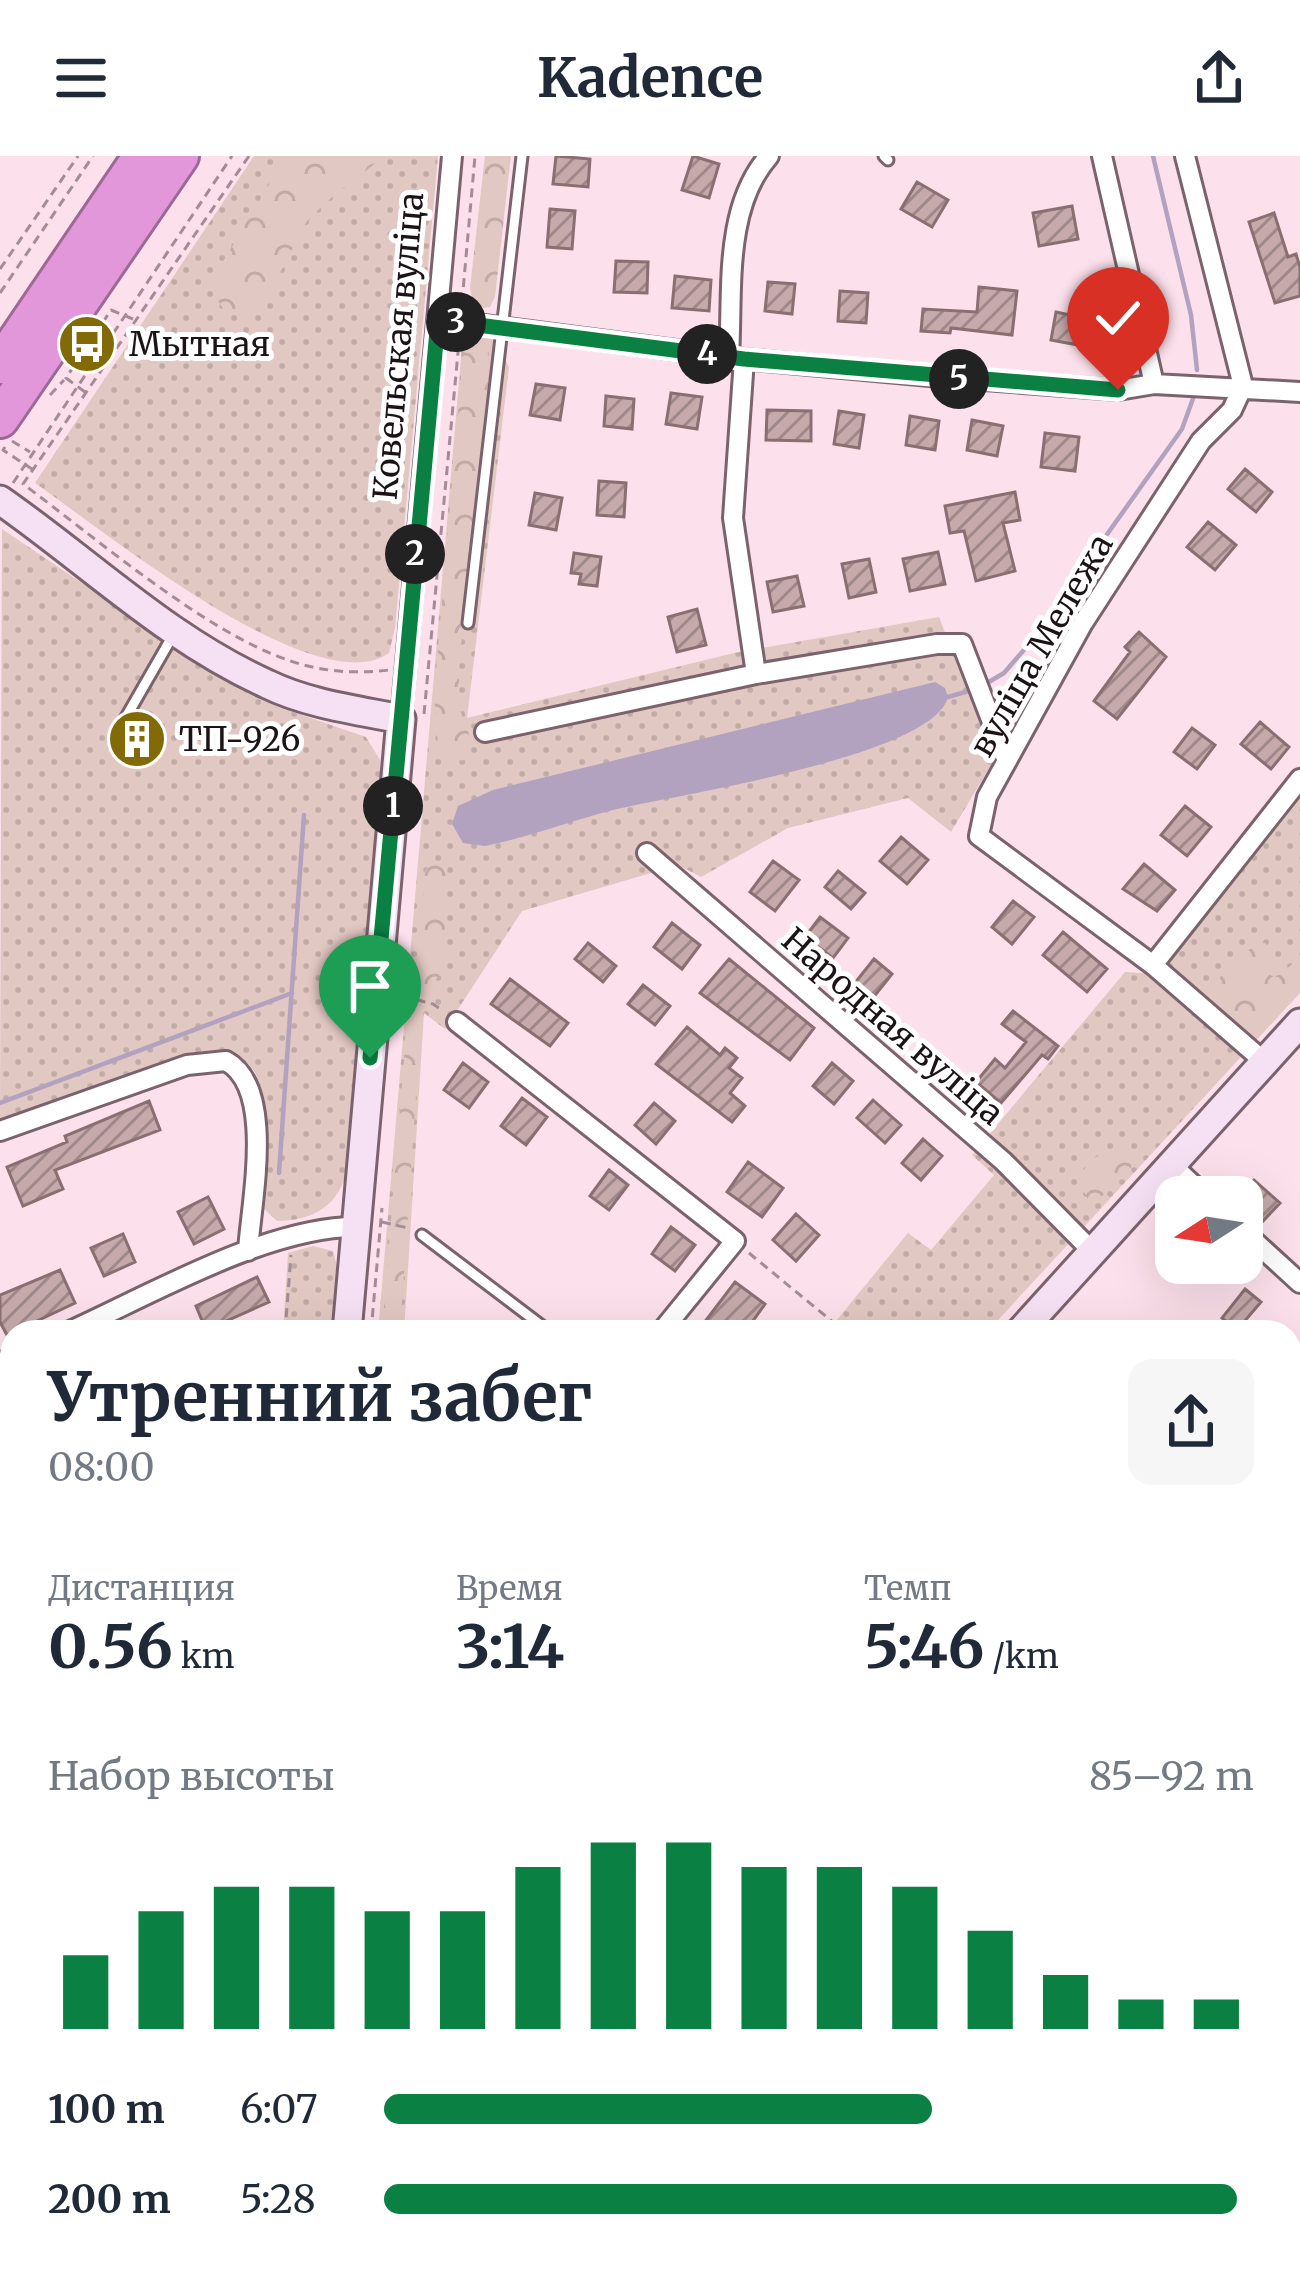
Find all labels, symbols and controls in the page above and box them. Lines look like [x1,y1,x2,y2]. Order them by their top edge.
text: Kadence [537,44,763,112]
icon: menu [48,45,114,111]
icon: share [1186,45,1252,111]
street label: Ковельская вуліца [365,190,432,502]
pin [1067,267,1169,390]
icon: check [1085,285,1151,351]
pin: 3 [426,292,486,352]
text: 3 [447,301,465,342]
bus stop icon: Мытная [56,313,118,375]
place label: Мытная [129,324,270,365]
pin: 4 [677,324,737,384]
text: 4 [697,333,717,374]
pin: 5 [929,349,989,409]
text: 5 [949,358,969,399]
pin: 2 [385,524,445,584]
street label: вуліца Мележа [961,527,1122,764]
text: 2 [405,533,425,574]
building icon: ТП-926 [106,708,168,770]
place label: ТП-926 [179,719,300,760]
pin: 1 [363,776,423,836]
text: 1 [385,785,401,826]
street label: Народная вуліца [774,919,1012,1134]
pin [319,935,421,1058]
icon: arrive [337,953,403,1019]
north arrow [1155,1176,1263,1284]
map controls [1155,1176,1263,1284]
text: Утренний забег [48,1356,592,1439]
button: share [1128,1359,1254,1485]
text: 08:00 [48,1443,155,1492]
text: Дистанция [48,1568,235,1609]
text: Время [456,1568,563,1609]
text: Темп [864,1568,952,1609]
text: 0.56 [48,1609,173,1684]
text: 3:14 [456,1609,564,1684]
text: 5:46 [864,1609,985,1684]
text: km [173,1636,234,1677]
text: /km [985,1636,1059,1677]
text: Набор высоты [48,1752,335,1801]
text: 85–92 m [1089,1752,1254,1801]
text: 100 m [48,2085,165,2134]
text: 6:07 [240,2085,318,2134]
text: 200 m [48,2175,171,2224]
text: 5:28 [240,2175,316,2224]

